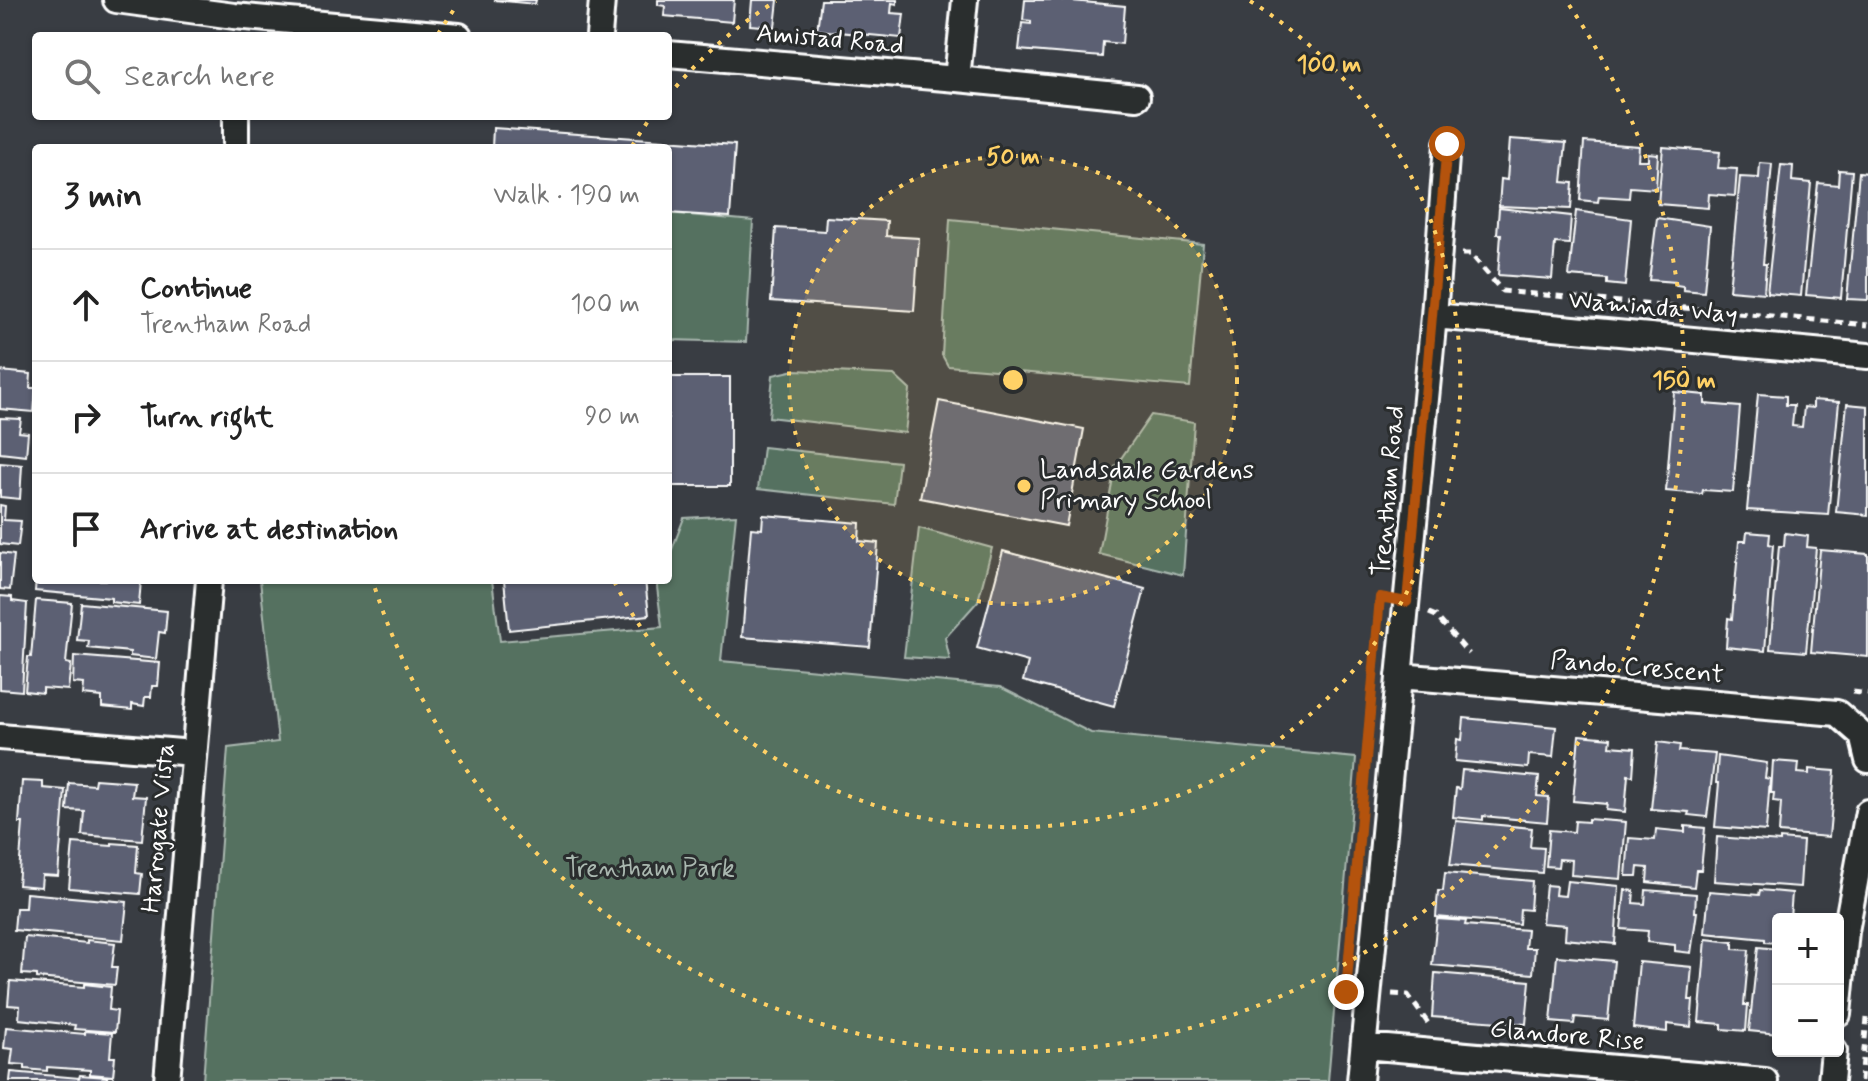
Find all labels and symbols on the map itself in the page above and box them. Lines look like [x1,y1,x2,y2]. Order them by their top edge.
street label: Amistad Road [755,17,905,63]
text: 100 m [1297,50,1361,81]
route start [1429,126,1465,162]
text: 50 m [986,142,1040,173]
street label: Waminda Way [1567,284,1739,332]
centre of rings [999,366,1027,394]
text: 150 m [1652,366,1716,397]
street label: Trentham Road [1365,404,1413,578]
place label: Landsdale Gardens Primary School [1040,454,1254,518]
marker: Landsdale Gardens Primary School [1015,477,1033,495]
street label: Pando Crescent [1549,643,1725,693]
street label: Harrogate Vista [135,742,183,914]
park label: Trentham Park [565,852,735,886]
route end [1328,974,1364,1010]
street label: Glandore Rise [1488,1012,1646,1060]

